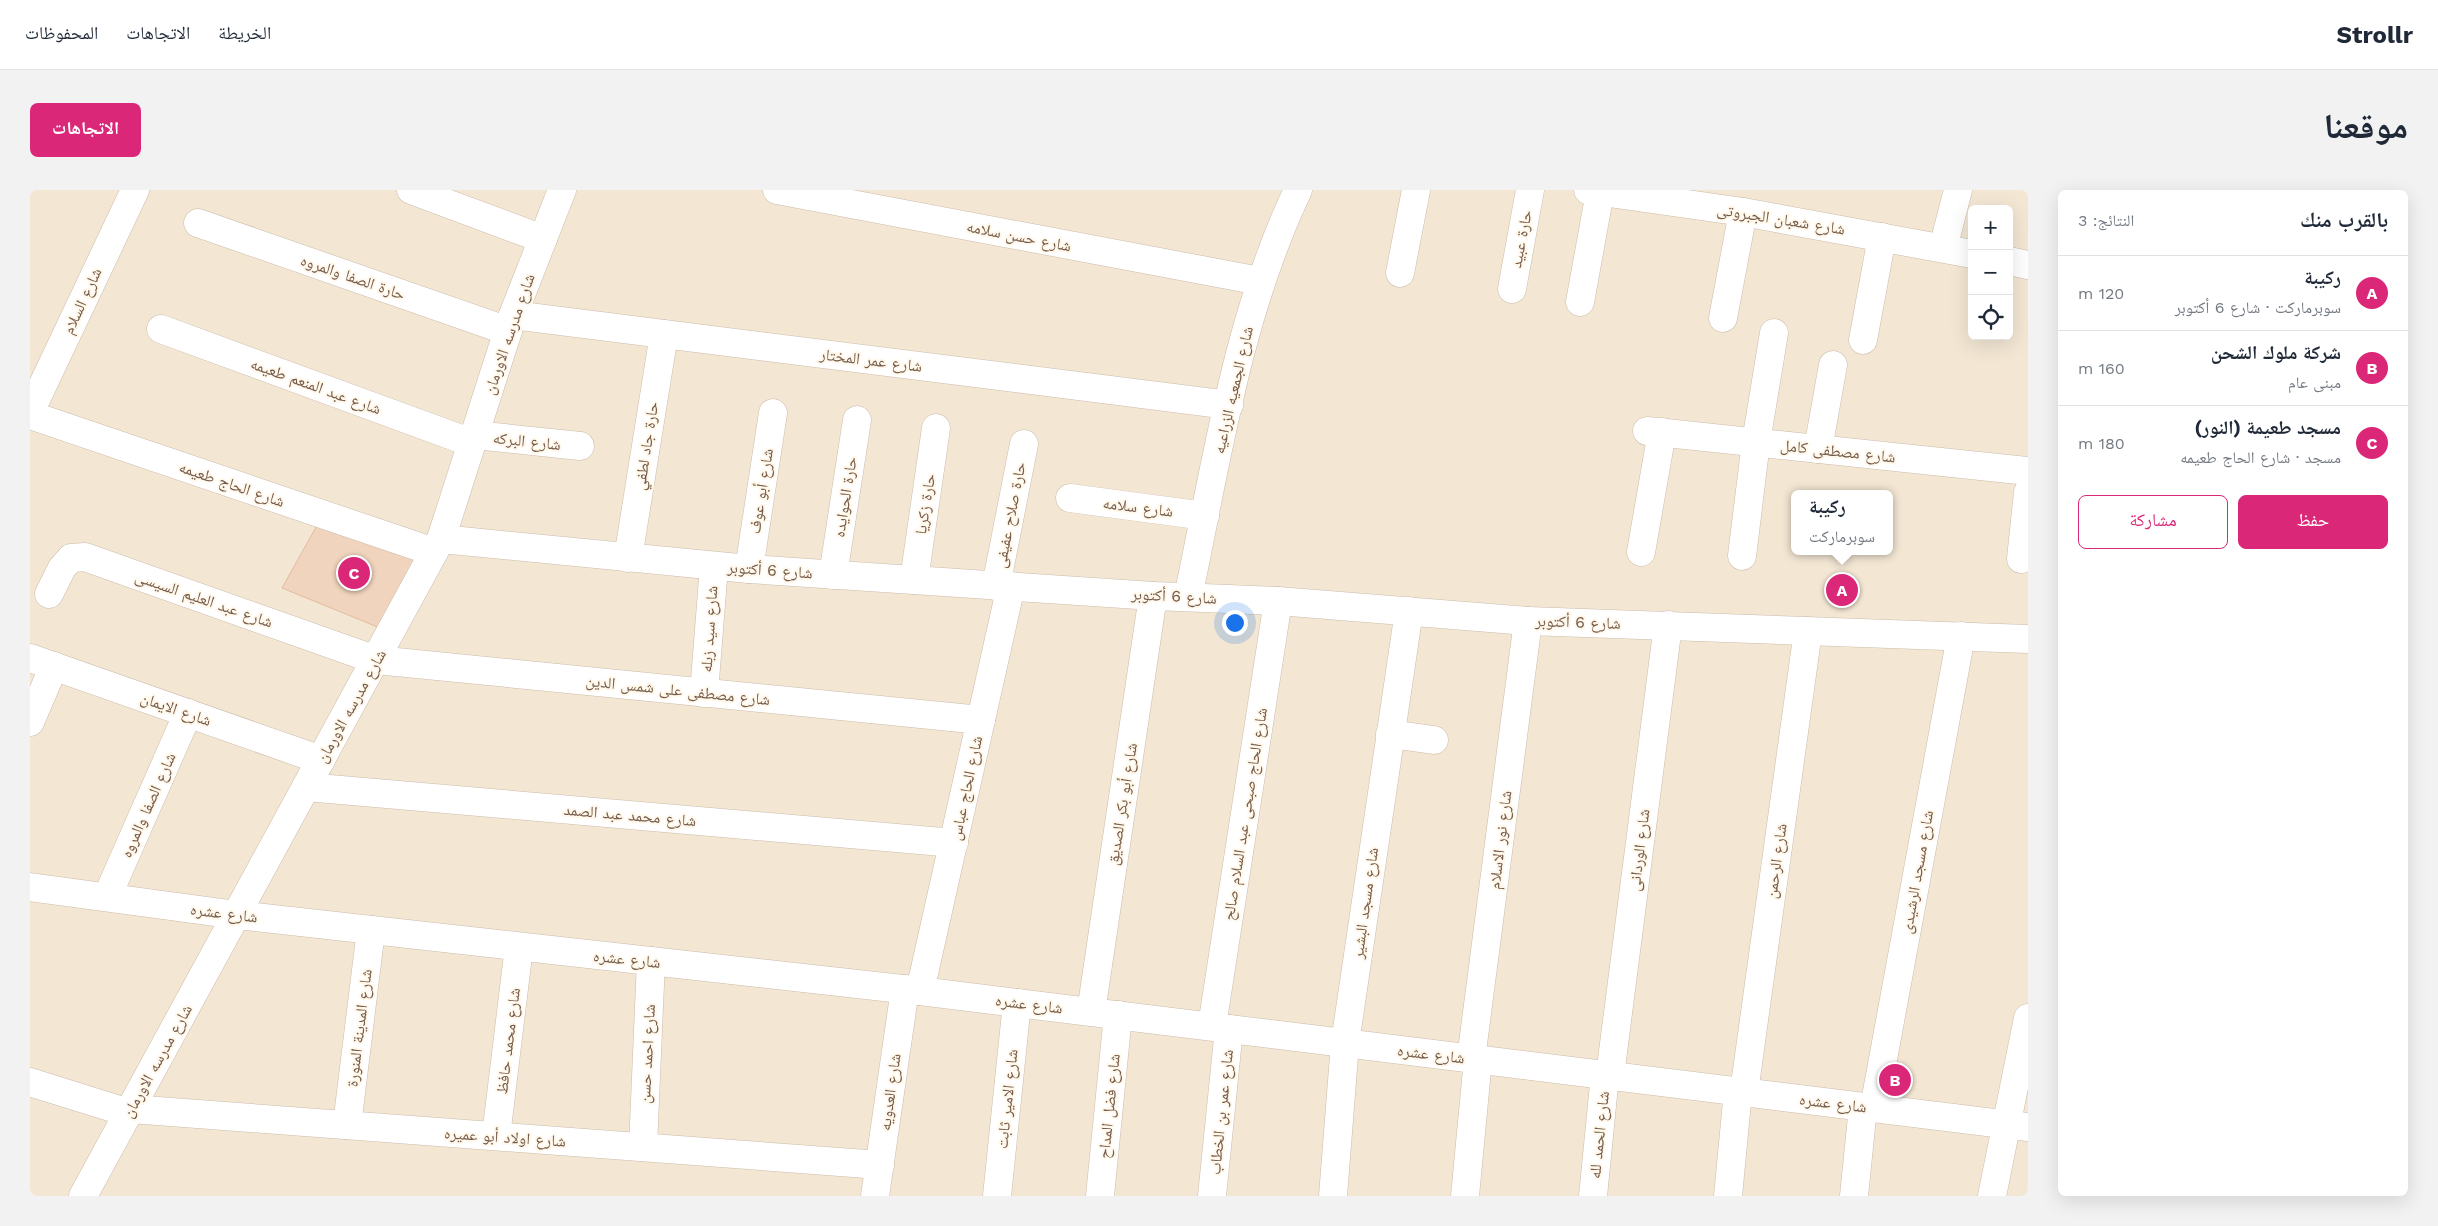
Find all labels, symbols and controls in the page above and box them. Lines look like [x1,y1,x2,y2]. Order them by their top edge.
text: Strollr [2336,21,2413,49]
text: المحفوظات [25,22,98,43]
text: الاتجاهات [126,22,190,43]
text: الخريطة [218,22,271,43]
button: الاتجاهات [30,103,141,157]
text: موقعنا [2323,105,2408,147]
street label: شارع شعبان الجبروتى [1715,199,1846,240]
map controls [1968,205,2013,340]
button: + [1968,205,2013,250]
text: بالقرب منك [2300,207,2388,232]
street label: حارة عبيد [1506,208,1536,270]
text: النتائج: 3 [2078,211,2134,230]
street label: شارع حسن سلامه [965,217,1073,256]
street label: حارة الصفا والمروه [298,250,408,304]
button: − [1968,250,2013,295]
street label: شارع السلام [58,265,107,338]
text: ركيبة [2304,266,2341,289]
street label: شارع مدرسه الاورمان [479,271,540,397]
text: 120 m [2078,284,2124,303]
text: A [2367,284,2377,303]
button: locate [1968,295,2013,340]
text: سوبرماركت · شارع 6 أكتوبر [2175,298,2341,317]
street label: شارع الجمعيه الزراعيه [1209,324,1258,456]
text: شركة ملوك الشحن [2211,341,2341,364]
street label: شارع عمر المختار [818,344,923,377]
street label: شارع عبد المنعم طعيمه [248,354,384,419]
text: 160 m [2078,359,2125,378]
text: B [2367,359,2377,378]
text: مبنى عام [2288,373,2341,392]
street label: حارة جاد لطفي [630,400,665,492]
text: مسجد طعيمة (النور) [2195,416,2341,439]
street label: شارع البركه [492,428,562,455]
text: 180 m [2078,434,2125,453]
text: C [2367,434,2377,453]
street label: شارع مصطفى كامل [1779,436,1897,467]
street label: شارع أبو عوف [745,447,778,535]
text: مسجد · شارع الحاج طعيمه [2180,448,2341,467]
street label: حارة الحوايده [829,455,861,539]
street label: شارع الحاج طعيمه [176,457,287,512]
street label: حارة صلاح عفيفى [990,460,1031,570]
street label: حارة زكريا [911,472,939,536]
popup [1791,490,1893,555]
street label: شارع سلامه [1102,493,1174,522]
text: ركيبة [1809,495,1846,518]
button: مشاركة [2078,495,2228,549]
button: حفظ [2238,495,2388,549]
text: سوبرماركت [1809,527,1875,546]
pin: C [338,554,370,592]
street label: شارع 6 أكتوبر [726,557,813,583]
street label: شارع عبد العليم السيسى [132,567,275,632]
pin: A [1826,571,1858,609]
street label: شارع 6 أكتوبر [1130,584,1217,609]
street label: شارع سيد زبله [696,585,723,673]
your location [1222,610,1248,636]
street label: شارع 6 أكتوبر [1534,611,1621,634]
street label: شارع مدرسه الاورمان [312,646,391,766]
street label: شارع مصطفى على شمس الدين [585,671,771,710]
street label: شارع الايمان [138,688,214,731]
street label: شارع الحاج صبحى عبد السلام صالح [1219,706,1272,922]
street label: شارع الحاج عباس [946,734,987,842]
street label: شارع أبو بكر الصديق [1103,741,1142,867]
street label: شارع الصفا والمروه [116,750,181,861]
street label: شارع نور الاسلام [1485,789,1516,891]
street label: شارع محمد عبد الصمد [563,800,697,831]
street label: شارع الوردانى [1625,808,1654,892]
street label: شارع مسجد الرشيدى [1897,809,1938,935]
street label: شارع الرحمن [1761,822,1792,900]
street label: شارع مسجد البشير [1348,846,1383,961]
street label: شارع عشره [189,899,259,928]
street label: شارع عشره [592,946,662,973]
street label: شارع المدينة المنورة [342,968,377,1088]
street label: شارع محمد حافظ [492,987,525,1095]
street label: شارع عشره [994,990,1064,1019]
street label: شارع مدرسه الاورمان [118,1001,197,1121]
street label: شارع احمد حسن [635,1004,660,1104]
street label: شارع عشره [1396,1040,1466,1069]
street label: شارع الامير ثابت [992,1048,1023,1150]
street label: شارع عمر بن الخطاب [1205,1048,1238,1176]
street label: شارع العدويه [875,1052,906,1132]
street label: شارع فضل المداح [1094,1053,1125,1159]
pin: B [1879,1061,1911,1099]
street label: شارع عشره [1798,1089,1868,1118]
street label: شارع الحمد لله [1585,1090,1614,1180]
street label: شارع اولاد أبو عميره [443,1123,567,1152]

